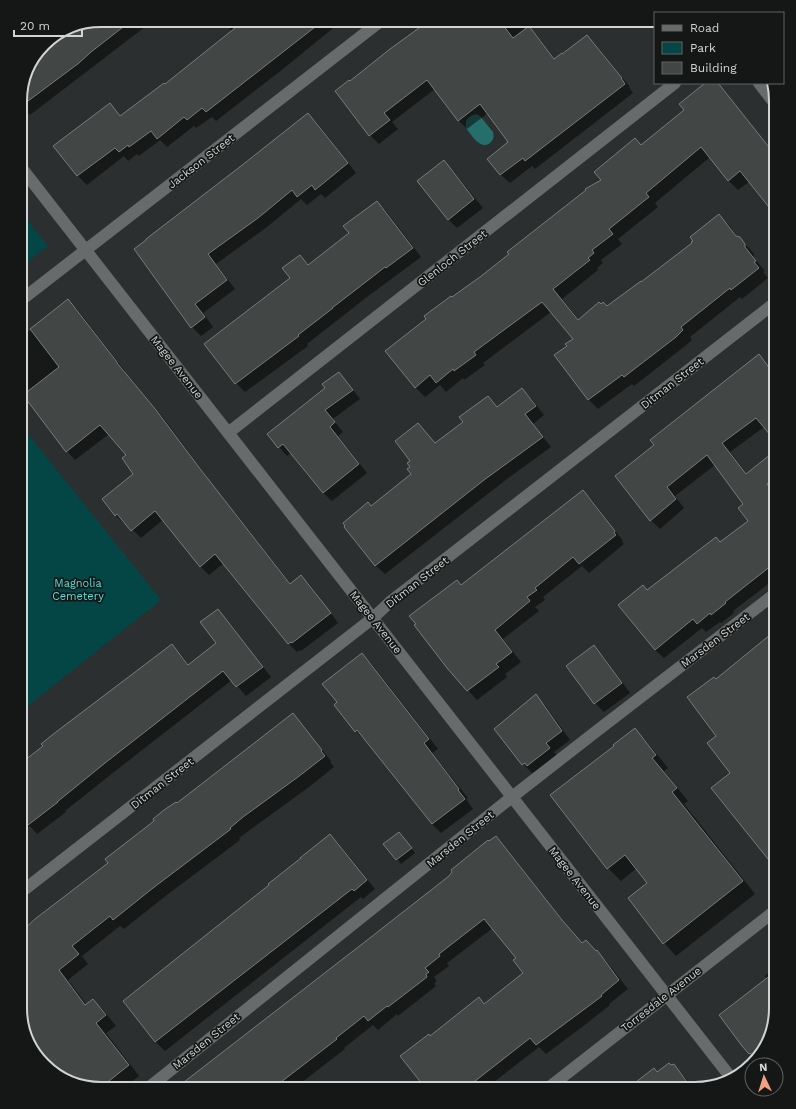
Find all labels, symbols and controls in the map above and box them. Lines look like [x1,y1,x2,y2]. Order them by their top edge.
scale bar [14,12,82,38]
legend [654,12,784,84]
text: 20 m [20,19,50,33]
text: Road [690,21,719,35]
text: Park [690,41,716,55]
text: Building [690,61,737,75]
street label: Jackson Street [166,131,237,191]
street label: Glenloch Street [415,227,490,289]
street label: Magee Avenue [148,333,205,401]
street label: Ditman Street [638,355,706,412]
street label: Ditman Street [383,554,451,611]
park label: Magnolia Cemetery [52,577,104,603]
street label: Magee Avenue [347,588,404,656]
street label: Marsden Street [678,610,752,670]
street label: Ditman Street [128,755,196,812]
street label: Marsden Street [424,808,497,870]
street label: Magee Avenue [546,844,603,912]
street label: Torresdale Avenue [619,964,704,1035]
street label: Marsden Street [170,1010,243,1072]
north arrow [744,1057,784,1097]
text: N [759,1061,768,1074]

